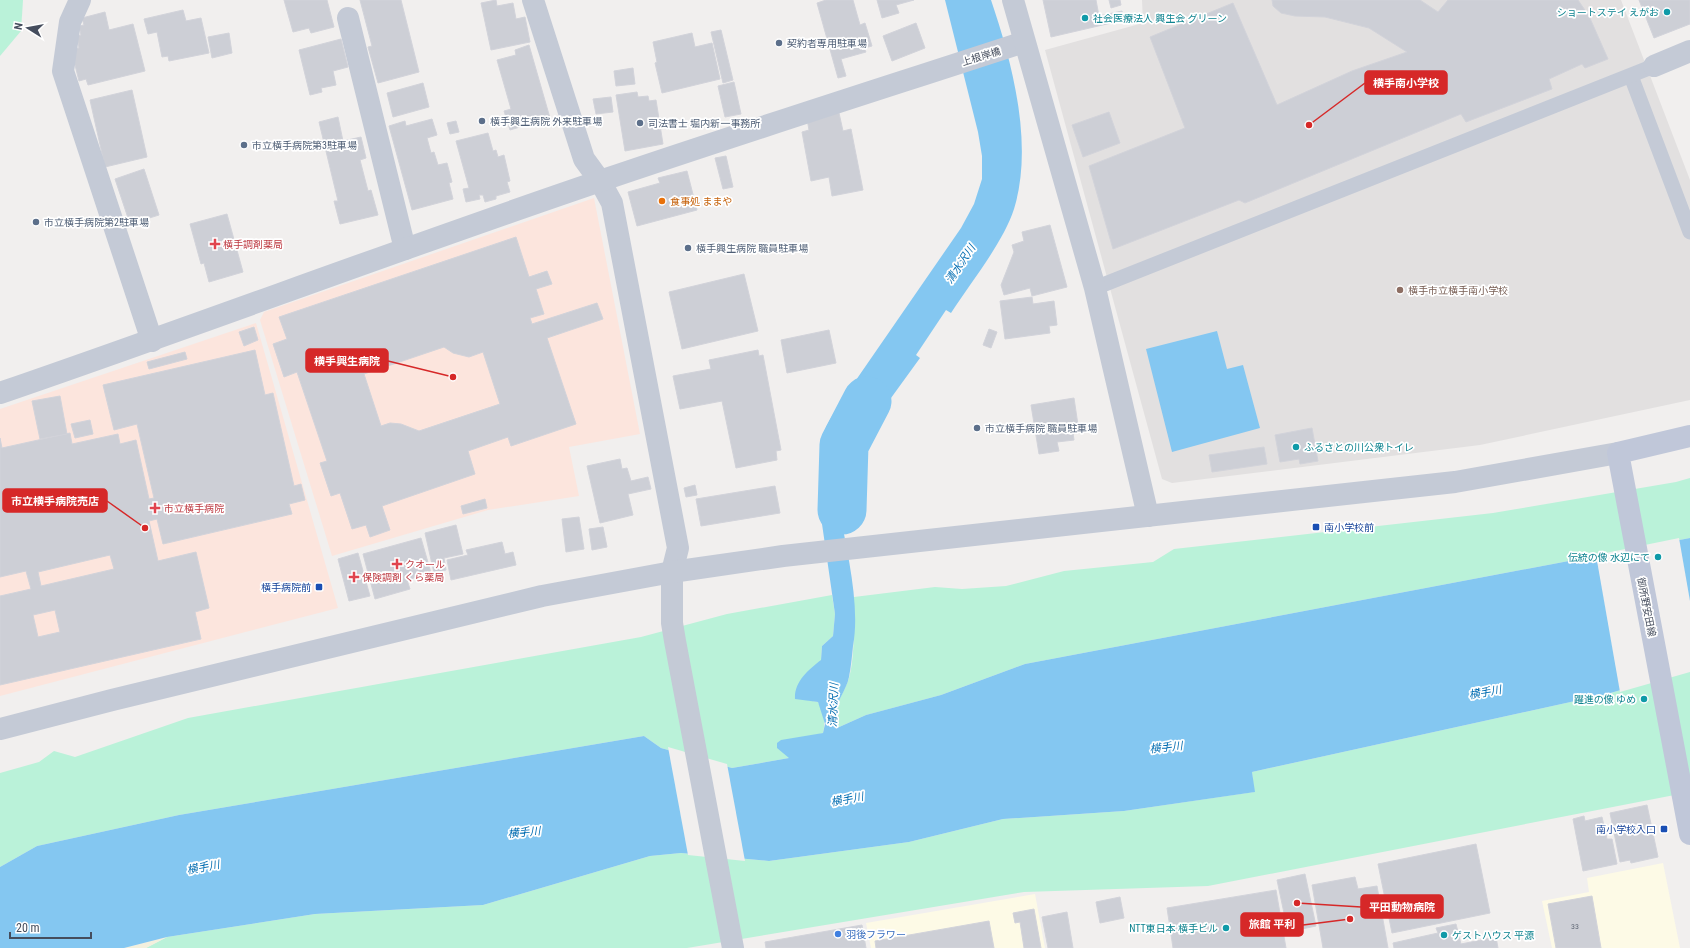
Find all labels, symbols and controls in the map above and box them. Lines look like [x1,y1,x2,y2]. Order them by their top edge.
place label: ショートステイ えがお [1557,7,1659,18]
marker: ショートステイ えがお [1662,7,1672,17]
north arrow [8,8,48,48]
marker: 社会医療法人 興生会 グリーン [1080,13,1090,23]
place label: 社会医療法人 興生会 グリーン [1093,13,1227,24]
text: N [12,21,26,31]
marker: 契約者専用駐車場 [774,38,784,48]
place label: 契約者専用駐車場 [787,38,867,49]
street label: 上根岸橋 [960,45,1002,68]
callout: 横手南小学校 [1365,71,1447,94]
text: 横手南小学校 [1373,77,1439,90]
marker: 横手興生病院 外来駐車場 [477,116,487,126]
place label: 横手興生病院 外来駐車場 [490,116,602,127]
marker: 司法書士 堀内新一事務所 [635,118,645,128]
place label: 司法書士 堀内新一事務所 [648,118,760,129]
marker: 市立横手病院第3駐車場 [239,140,249,150]
place label: 市立横手病院第3駐車場 [252,140,357,151]
marker: 食事処 ままや [657,196,667,206]
place label: 食事処 ままや [670,196,732,207]
marker: 市立横手病院第2駐車場 [31,217,41,227]
place label: 市立横手病院第2駐車場 [44,217,149,228]
marker: 横手調剤薬局 [210,239,220,249]
place label: 横手調剤薬局 [223,239,283,250]
water label: 清水沢川 [943,242,979,286]
marker: 横手興生病院 職員駐車場 [683,243,693,253]
place label: 横手興生病院 職員駐車場 [696,243,808,254]
marker: 横手市立横手南小学校 [1395,285,1405,295]
place label: 横手市立横手南小学校 [1408,285,1508,296]
callout: 横手興生病院 [306,349,388,372]
text: 横手興生病院 [314,355,380,368]
marker: 市立横手病院 職員駐車場 [972,423,982,433]
place label: 市立横手病院 職員駐車場 [985,423,1097,434]
marker: ふるさとの川公衆トイレ [1291,442,1301,452]
place label: ふるさとの川公衆トイレ [1304,442,1414,453]
callout: 市立横手病院売店 [3,489,107,512]
text: 市立横手病院売店 [11,495,99,508]
marker: 市立横手病院 [149,502,161,514]
place label: 市立横手病院 [164,503,224,514]
marker: 南小学校前 [1311,522,1321,532]
place label: 南小学校前 [1324,522,1374,533]
place label: 伝統の像 水辺にて [1568,552,1650,563]
marker: 伝統の像 水辺にて [1653,552,1663,562]
marker: クオール [392,559,402,569]
place label: クオール [405,559,445,570]
marker: 保険調剤 くら薬局 [349,572,359,582]
place label: 保険調剤 くら薬局 [362,572,444,583]
street label: 御所野安田線 [1635,577,1658,638]
place label: 横手病院前 [261,582,311,593]
marker: 横手病院前 [314,582,324,592]
water label: 清水沢川 [826,682,841,727]
water label: 横手川 [1468,683,1503,702]
place label: 躍進の像 ゆめ [1574,694,1636,705]
marker: 躍進の像 ゆめ [1639,694,1649,704]
water label: 横手川 [1149,739,1184,756]
water label: 横手川 [830,790,866,809]
water label: 横手川 [507,824,542,840]
place label: 南小学校入口 [1596,824,1656,835]
marker: 南小学校入口 [1659,824,1669,834]
water label: 横手川 [186,858,222,877]
callout: 平田動物病院 [1361,895,1443,918]
text: 平田動物病院 [1369,901,1435,914]
callout: 旅館 平利 [1241,913,1303,936]
scale bar [10,914,91,940]
text: 旅館 平利 [1249,918,1295,931]
text: 20 m [16,921,40,935]
house number: 33 [1571,922,1579,931]
place label: NTT東日本 横手ビル [1129,923,1218,934]
marker: NTT東日本 横手ビル [1221,923,1231,933]
marker: 羽後フラワー [833,929,843,939]
place label: 羽後フラワー [846,929,906,940]
marker: ゲストハウス 平源 [1439,930,1449,940]
place label: ゲストハウス 平源 [1452,930,1534,941]

